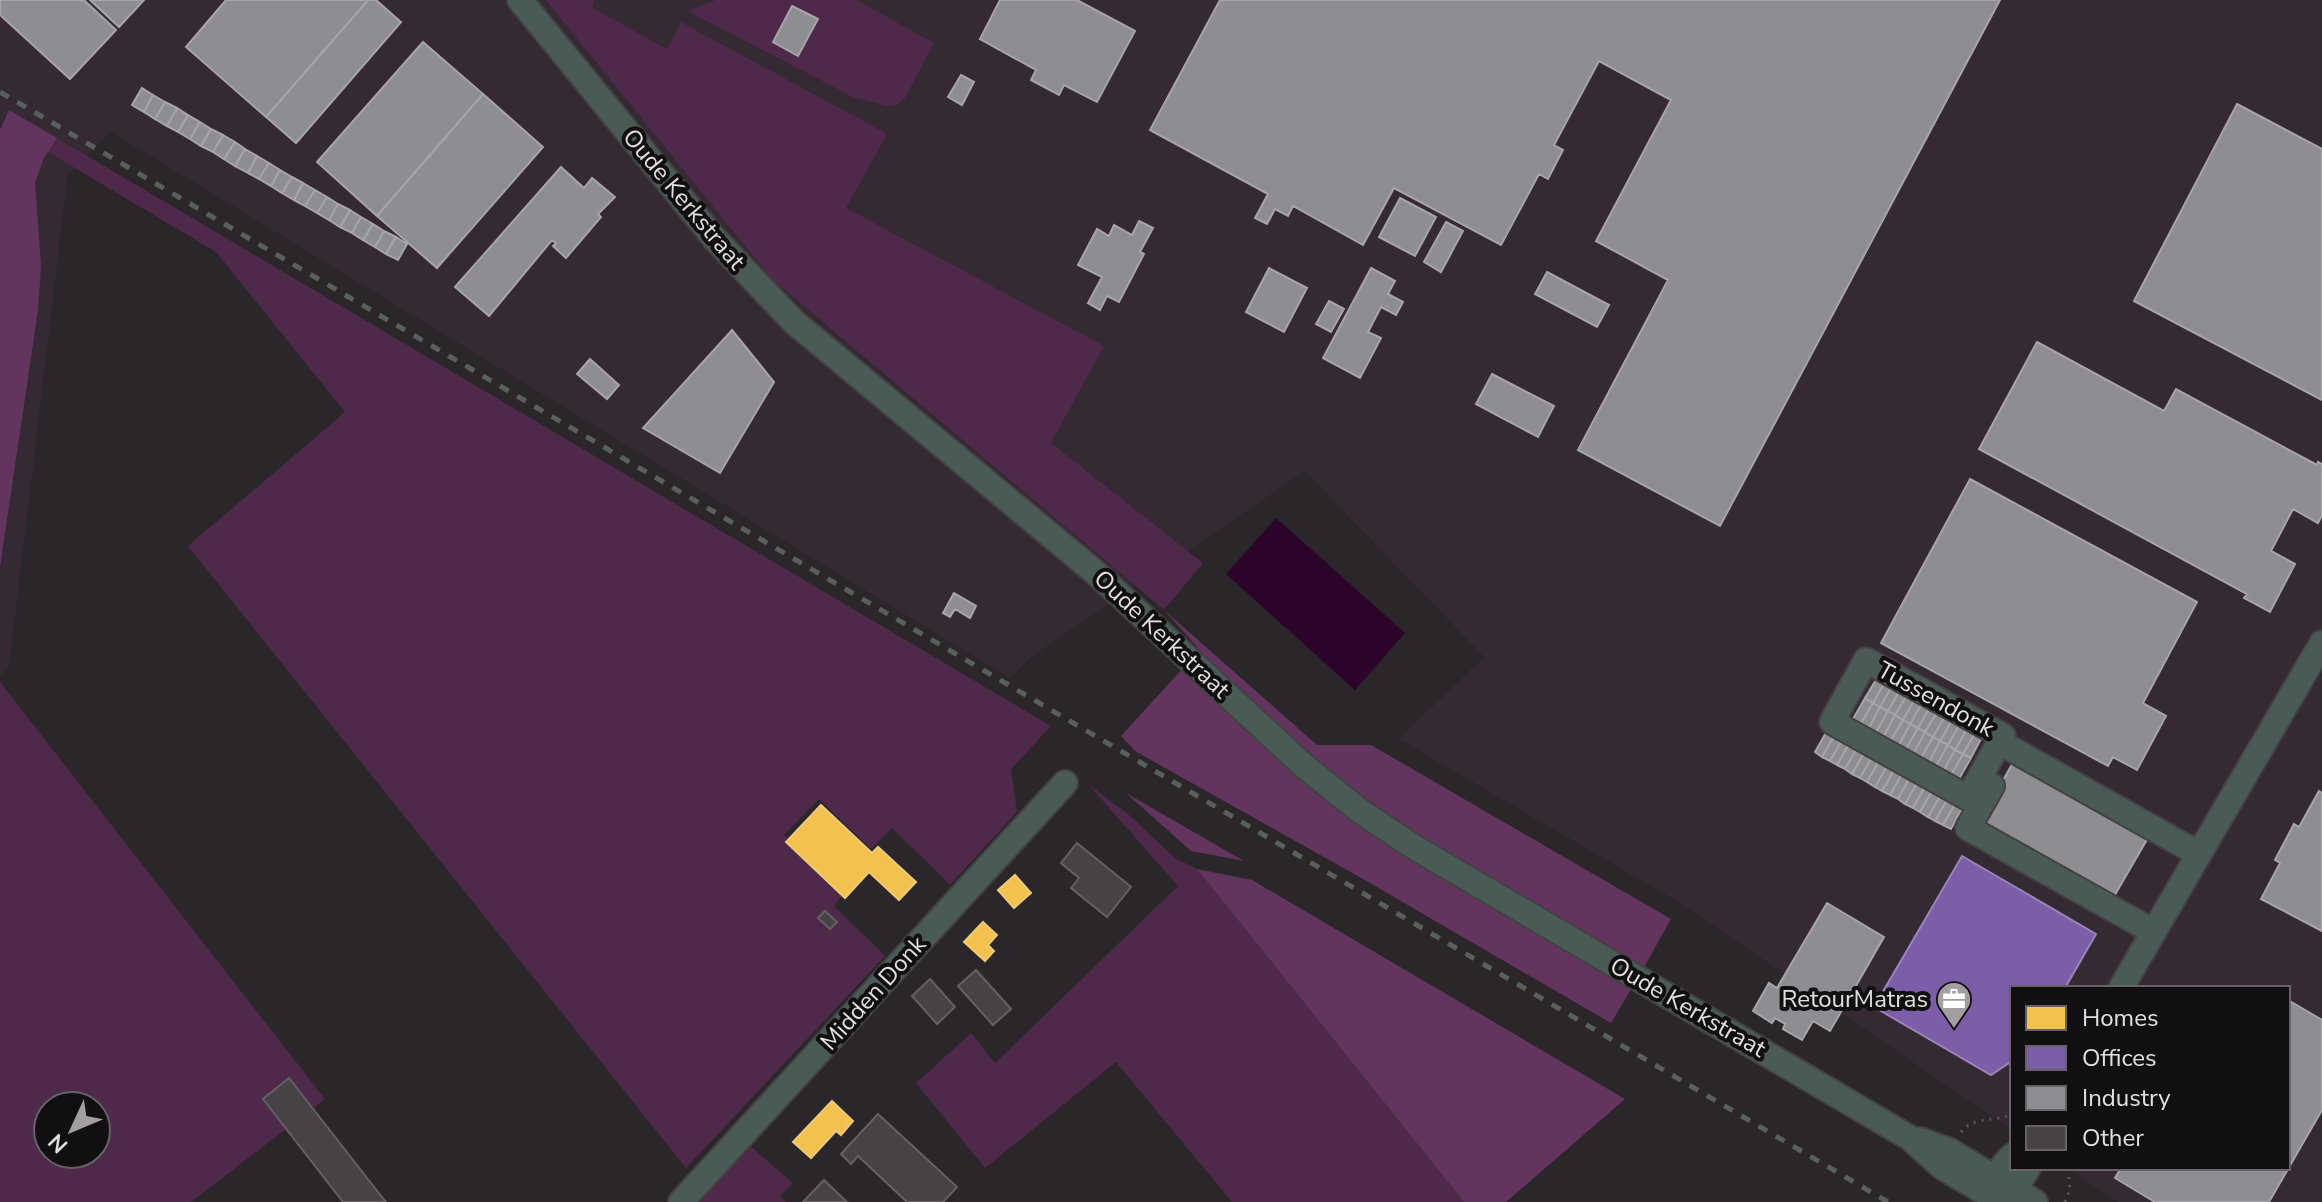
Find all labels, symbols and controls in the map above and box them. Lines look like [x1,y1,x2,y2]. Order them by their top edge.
street label: Oude Kerkstraat [616,122,753,277]
street label: Oude Kerkstraat [1087,563,1237,706]
street label: Tussendonk [1872,654,2001,745]
street label: Midden Donk [813,928,934,1057]
street label: Oude Kerkstraat [1604,949,1772,1065]
office icon: RetourMatras [1935,980,1973,1030]
place label: RetourMatras [1781,983,1928,1015]
legend [2010,986,2290,1170]
text: Homes [2082,1002,2158,1034]
text: Offices [2082,1042,2157,1074]
text: Industry [2082,1082,2171,1114]
north arrow [32,1090,112,1170]
text: Other [2082,1122,2144,1154]
text: N [42,1127,75,1160]

